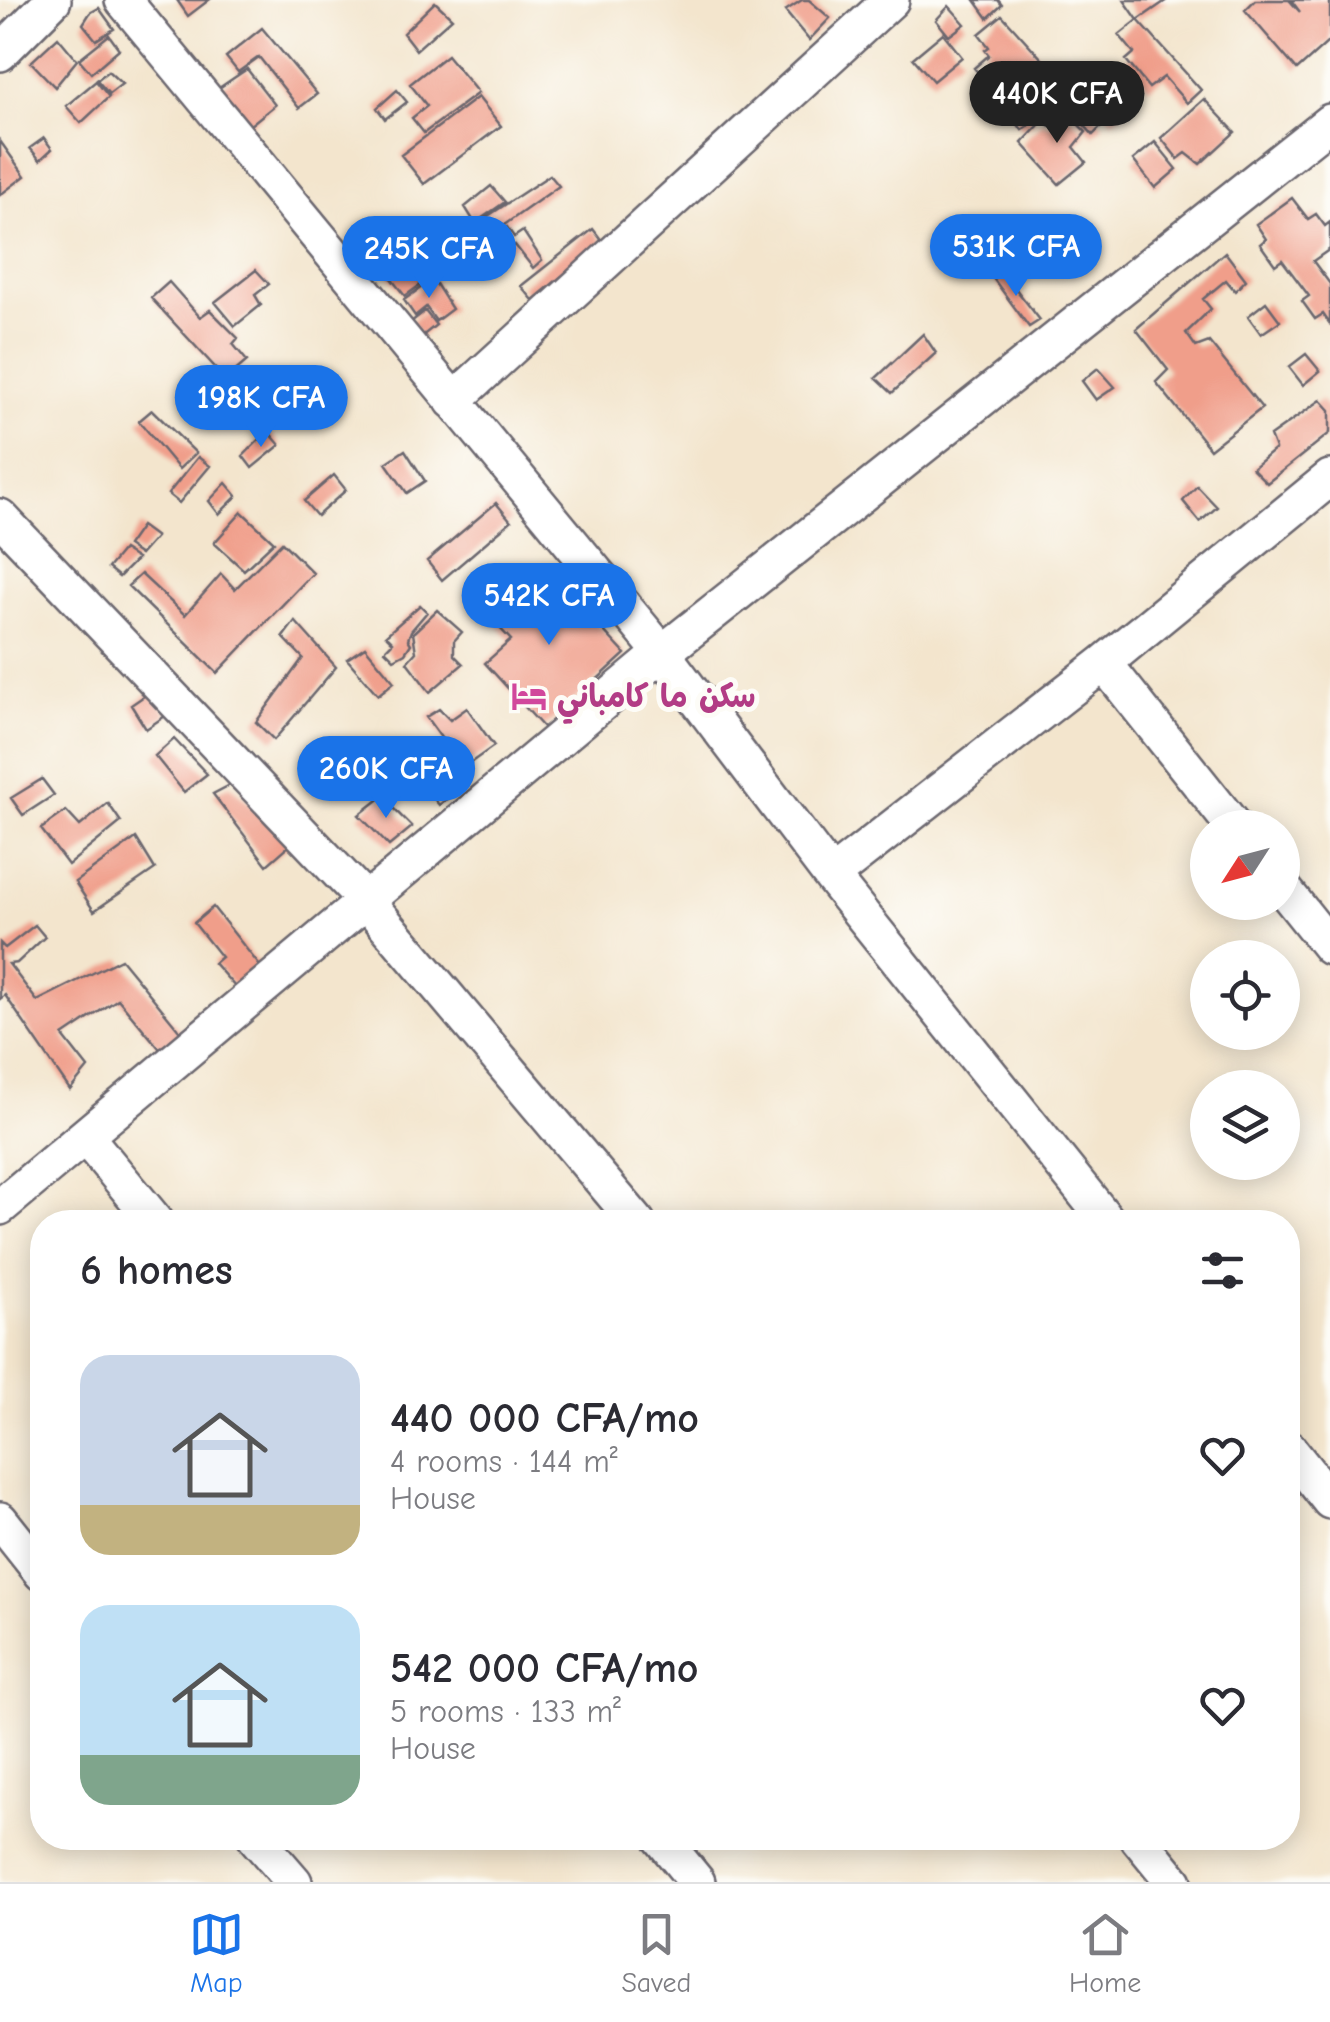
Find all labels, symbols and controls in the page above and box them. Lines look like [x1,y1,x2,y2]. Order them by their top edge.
pin: 440K CFA [954,61,1160,146]
text: 440K CFA [991,75,1123,112]
pin: 531K CFA [913,214,1119,299]
pin: 245K CFA [326,216,532,301]
text: 531K CFA [952,228,1080,265]
text: 245K CFA [364,230,494,267]
pin: 198K CFA [158,365,364,450]
text: 198K CFA [197,379,325,416]
pin: 542K CFA [446,563,652,648]
text: 542K CFA [484,577,614,614]
hotel icon: سكن ما كامباني [510,677,548,715]
place label: سكن ما كامباني [557,678,756,725]
pin: 260K CFA [283,736,489,821]
text: 260K CFA [319,750,453,787]
north arrow [1190,810,1300,920]
map controls [1190,810,1300,1180]
button: locate [1190,940,1300,1050]
button: layers [1190,1070,1300,1180]
icon: filters [1195,1243,1250,1298]
text: 6 homes [80,1246,233,1295]
text: 440 000 CFA/mo [390,1394,699,1443]
icon: home [160,1395,280,1515]
icon: heart [1195,1428,1250,1483]
text: 4 rooms · 144 m² [390,1443,618,1480]
text: House [390,1480,476,1517]
text: 542 000 CFA/mo [390,1644,699,1693]
icon: home [160,1645,280,1765]
icon: heart [1195,1678,1250,1733]
text: 5 rooms · 133 m² [390,1693,621,1730]
text: House [390,1730,476,1767]
tab: Map [189,1907,244,1999]
tab: Saved [621,1907,691,1999]
tab: Home [1069,1907,1141,1999]

